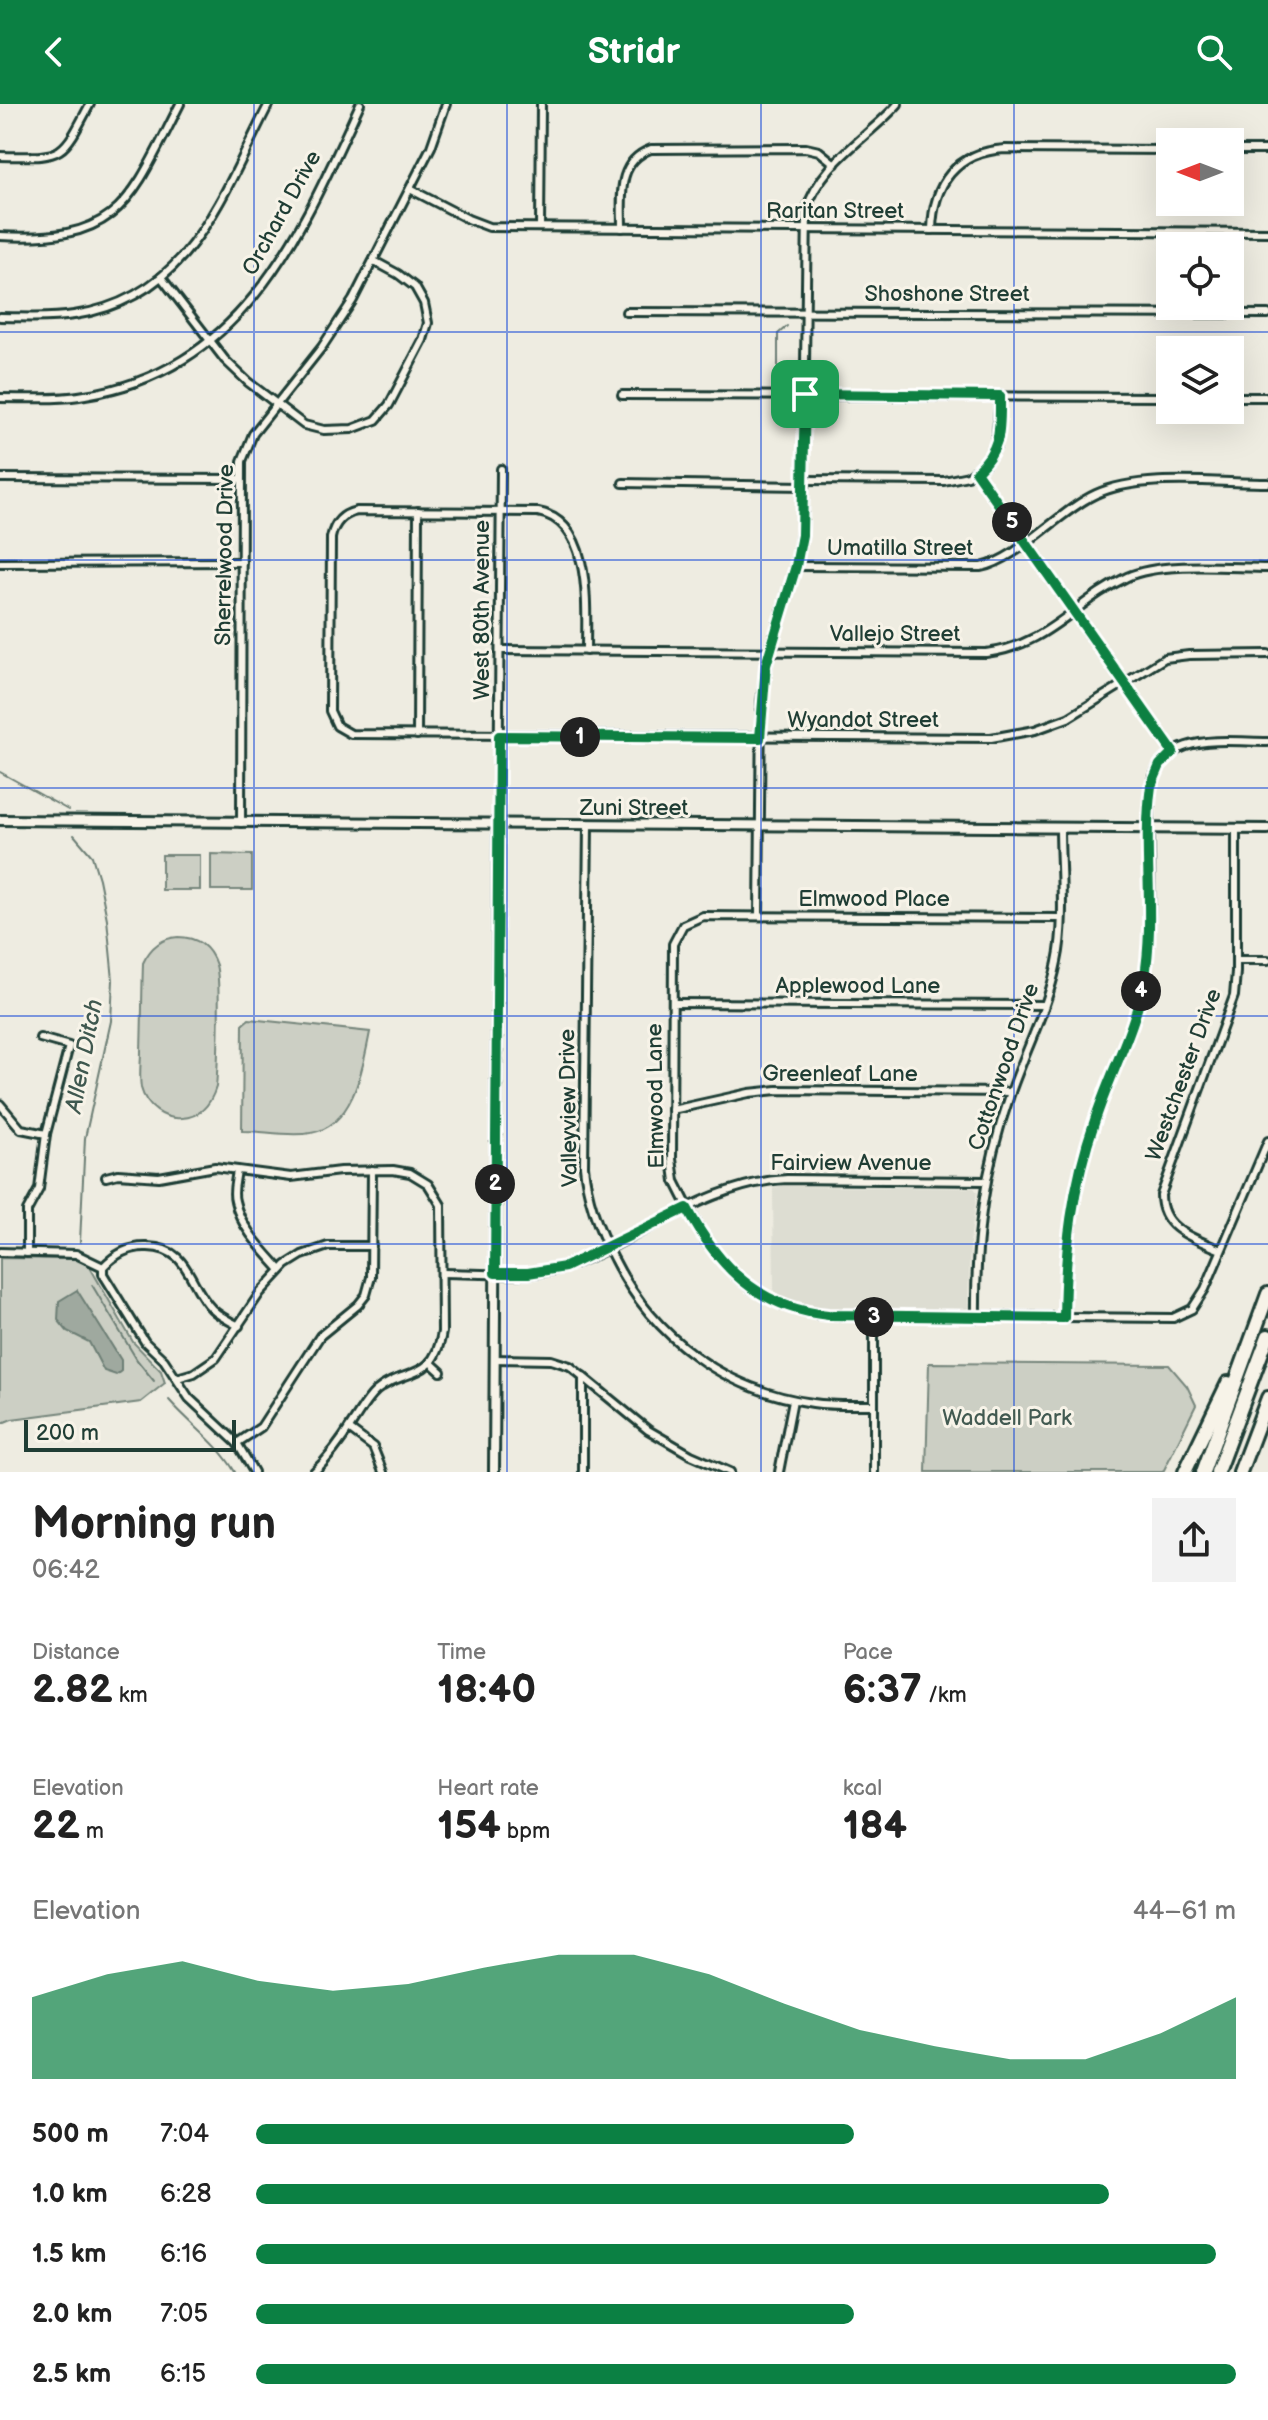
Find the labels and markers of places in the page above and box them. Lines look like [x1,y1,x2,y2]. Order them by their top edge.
pin [771,360,839,428]
pin: 5 [992,502,1032,542]
pin: 1 [560,717,600,757]
pin: 4 [1121,971,1161,1011]
pin: 2 [475,1164,515,1204]
pin: 3 [854,1297,894,1337]

